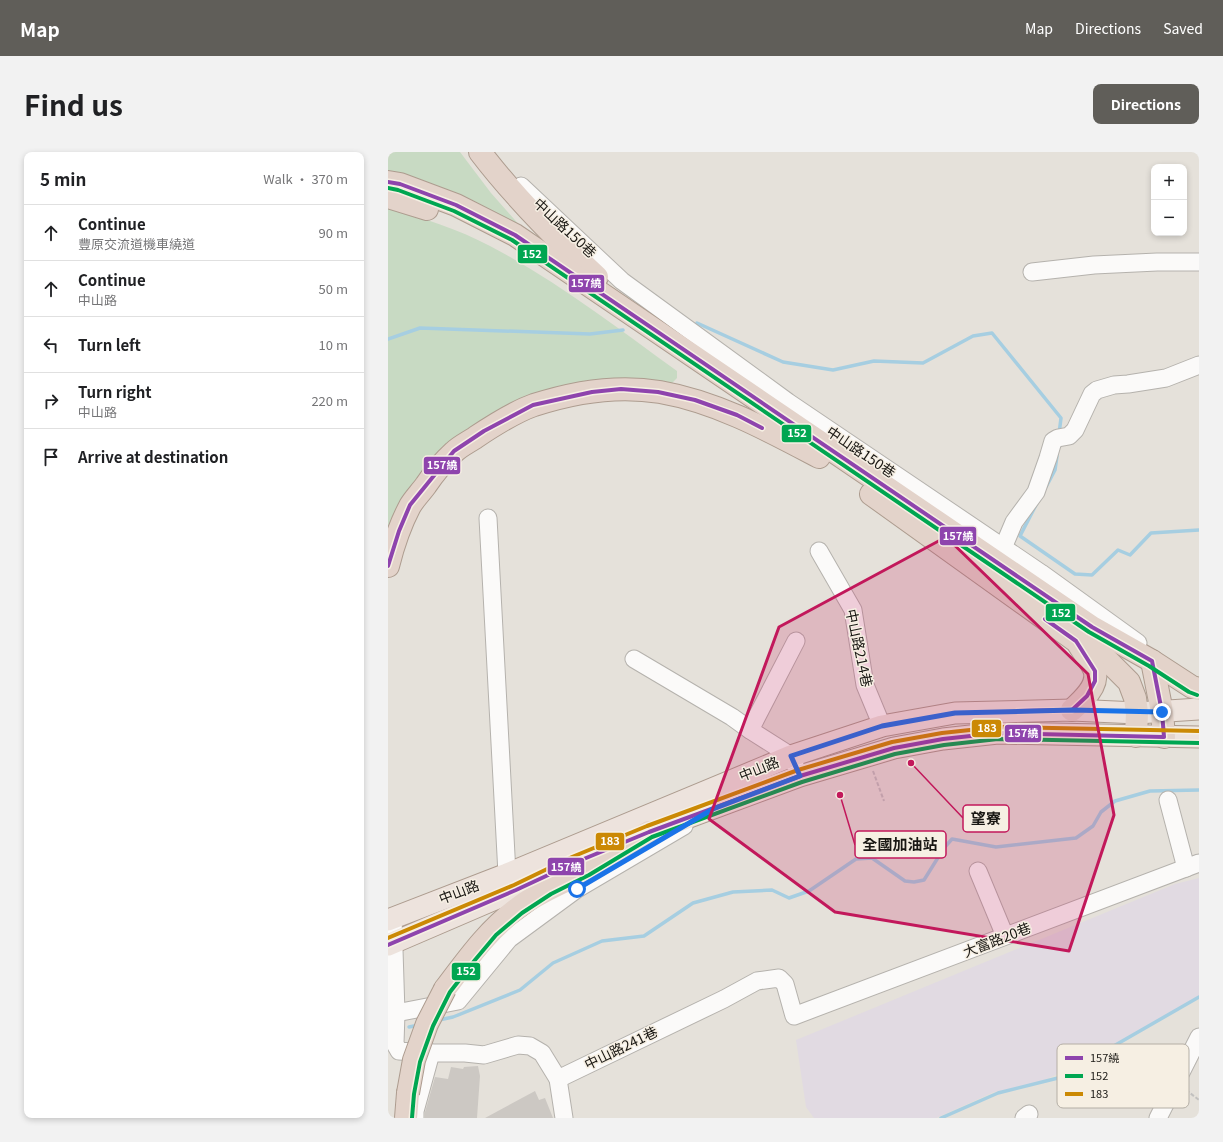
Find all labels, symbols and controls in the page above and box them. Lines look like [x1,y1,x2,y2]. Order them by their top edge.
text: Map [20,15,60,42]
text: Map [1025,18,1053,38]
text: Directions [1075,18,1141,38]
text: Saved [1163,18,1203,38]
text: Find us [24,84,123,124]
button: Directions [1093,84,1199,124]
map controls [1151,164,1187,236]
button: + [1151,164,1187,200]
text: 5 min [40,166,86,191]
text: Walk · 370 m [263,169,348,188]
street label: 中山路150巷 [530,193,602,262]
button: − [1151,200,1187,236]
text: Continue [78,213,146,234]
icon: ahead [40,222,62,244]
text: 90 m [319,223,348,242]
text: 豐原交流道機車繞道 [78,234,195,253]
line badge: 152 [517,244,548,264]
text: 152 [522,245,542,261]
text: Continue [78,269,146,290]
line badge: 157繞 [568,274,605,293]
text: 157繞 [571,274,601,290]
icon: ahead [40,278,62,300]
text: 50 m [319,279,348,298]
text: 中山路 [78,290,117,309]
icon: left [40,334,62,356]
text: Turn left [78,334,141,355]
text: 10 m [319,335,348,354]
text: Turn right [78,381,152,402]
icon: right [40,390,62,412]
text: 220 m [311,391,348,410]
text: 中山路 [78,402,117,421]
street label: 中山路150巷 [823,421,900,482]
line badge: 152 [781,424,812,443]
text: 152 [787,424,807,440]
icon: arrive [40,446,62,468]
text: Arrive at destination [78,446,228,467]
line badge: 157繞 [423,456,461,475]
text: 157繞 [427,456,457,472]
line badge: 157繞 [939,526,977,546]
text: 157繞 [943,527,973,543]
line badge: 152 [1045,603,1076,622]
text: 152 [1051,604,1071,620]
street label: 中山路214巷 [842,607,878,689]
route end [1153,703,1171,721]
line badge: 183 [971,719,1002,738]
text: 183 [977,719,997,735]
line badge: 157繞 [1004,724,1042,743]
text: 157繞 [1008,724,1038,740]
street label: 中山路 [735,751,782,785]
callout: 望寮 [963,805,1009,832]
text: 望寮 [971,807,1001,828]
callout: 全國加油站 [855,831,946,858]
line badge: 183 [595,832,625,851]
text: 183 [600,832,620,848]
text: 全國加油站 [862,833,938,854]
line badge: 157繞 [547,857,585,876]
text: 157繞 [551,858,581,874]
street label: 中山路 [435,874,482,908]
route start [568,880,586,898]
street label: 大富路20巷 [960,917,1034,961]
line badge: 152 [451,962,481,981]
text: 152 [456,962,476,978]
street label: 中山路241巷 [581,1021,661,1073]
legend [1057,1044,1189,1108]
text: 157繞 [1090,1049,1119,1065]
text: 152 [1090,1067,1108,1083]
text: 183 [1090,1085,1108,1101]

